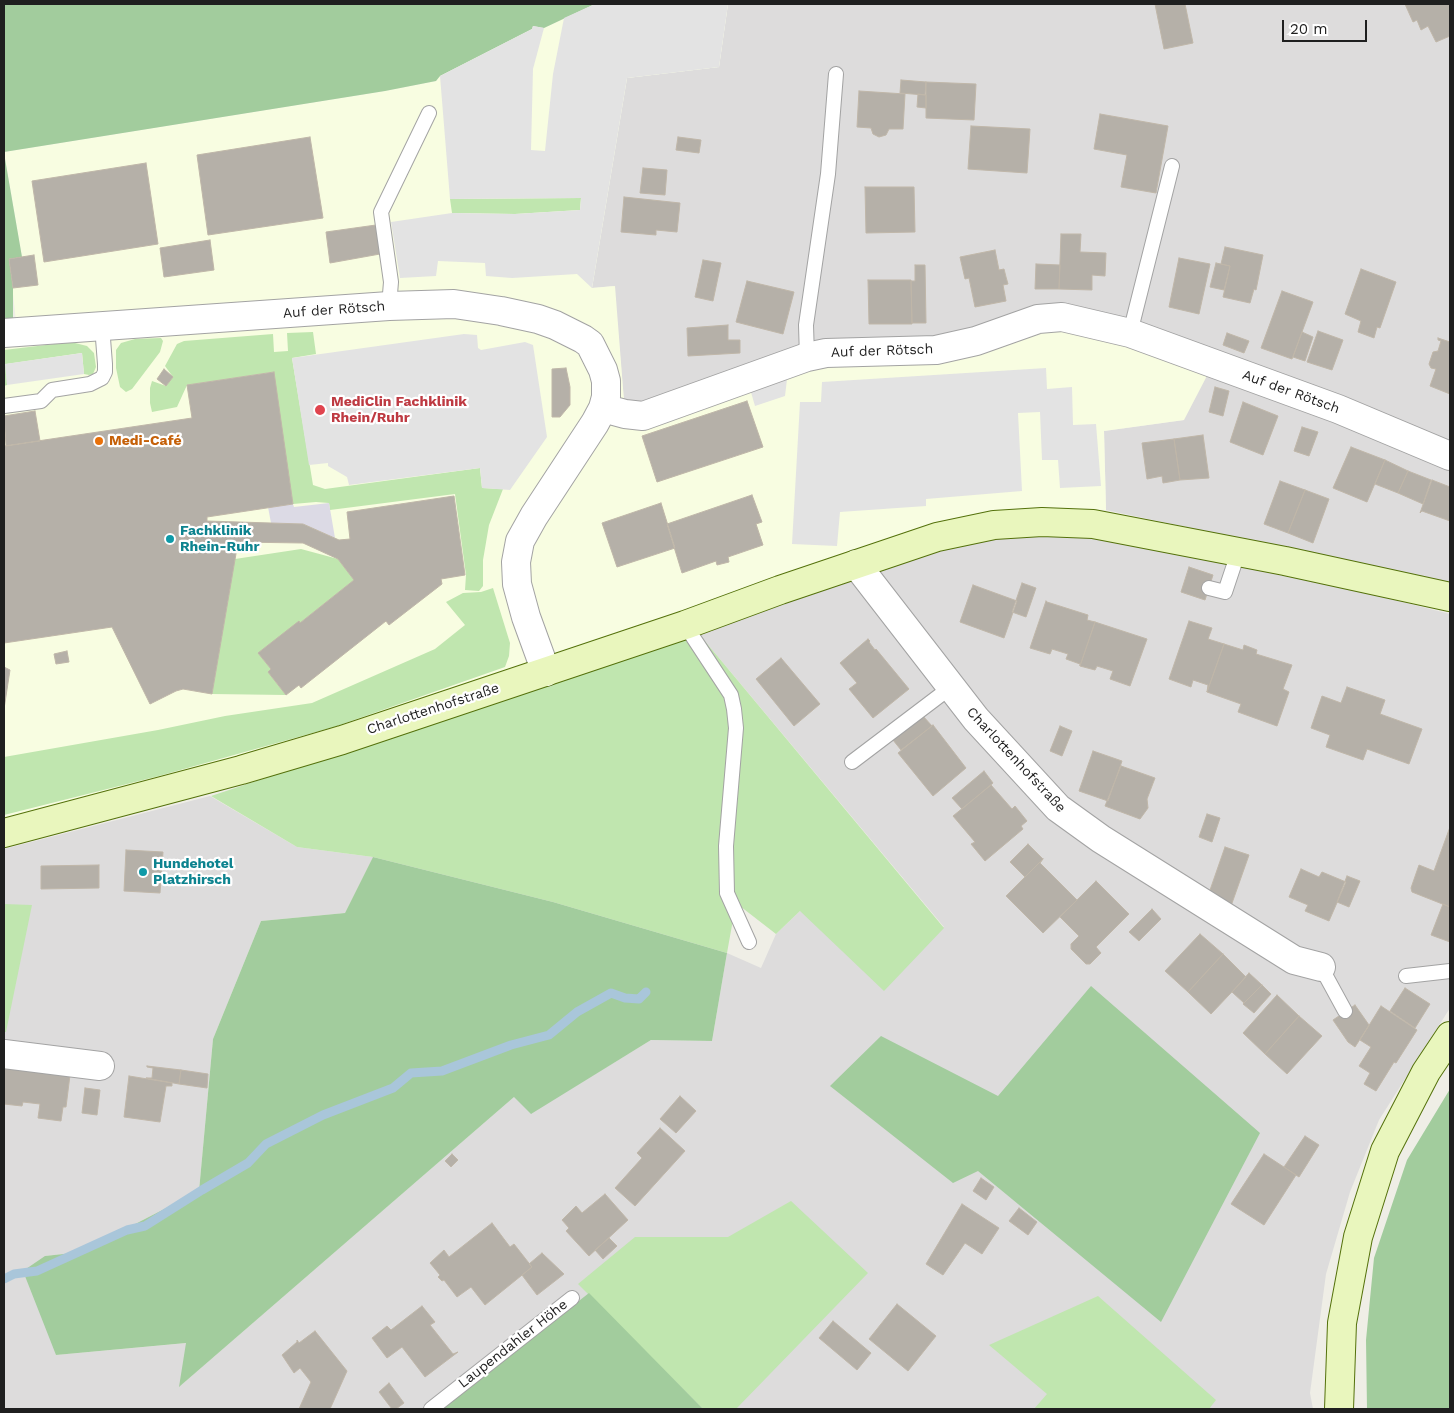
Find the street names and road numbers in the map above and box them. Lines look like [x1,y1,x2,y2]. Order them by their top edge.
street label: Auf der Rötsch [282,298,386,322]
street label: Auf der Rötsch [831,341,933,361]
street label: Auf der Rötsch [1240,367,1342,417]
street label: Charlottenhofstraße [365,680,501,738]
street label: Charlottenhofstraße [963,704,1069,816]
street label: Laupendahler Höhe [455,1296,571,1392]

